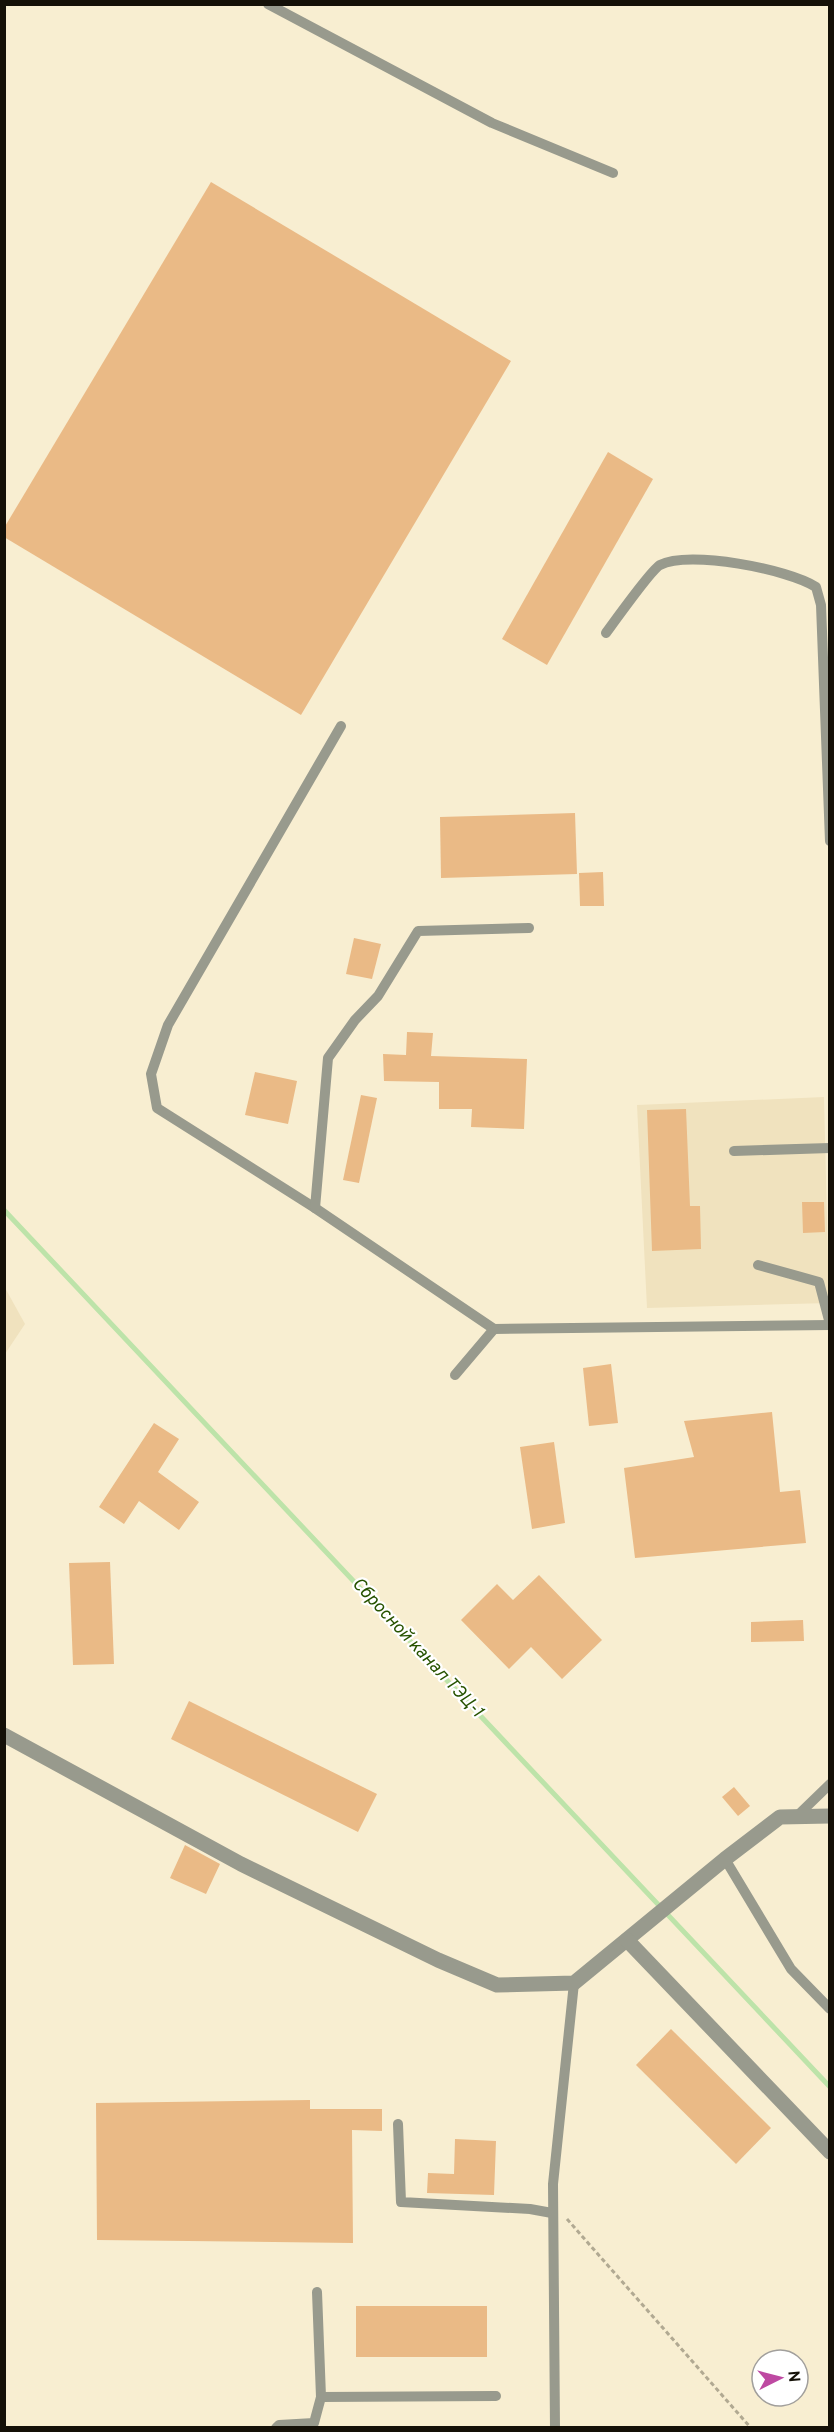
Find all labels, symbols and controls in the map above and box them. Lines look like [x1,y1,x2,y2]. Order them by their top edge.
water label: Сбросной канал ТЭЦ-1 [346,1573,489,1724]
north arrow [750,2348,810,2408]
text: N [782,2370,803,2383]

